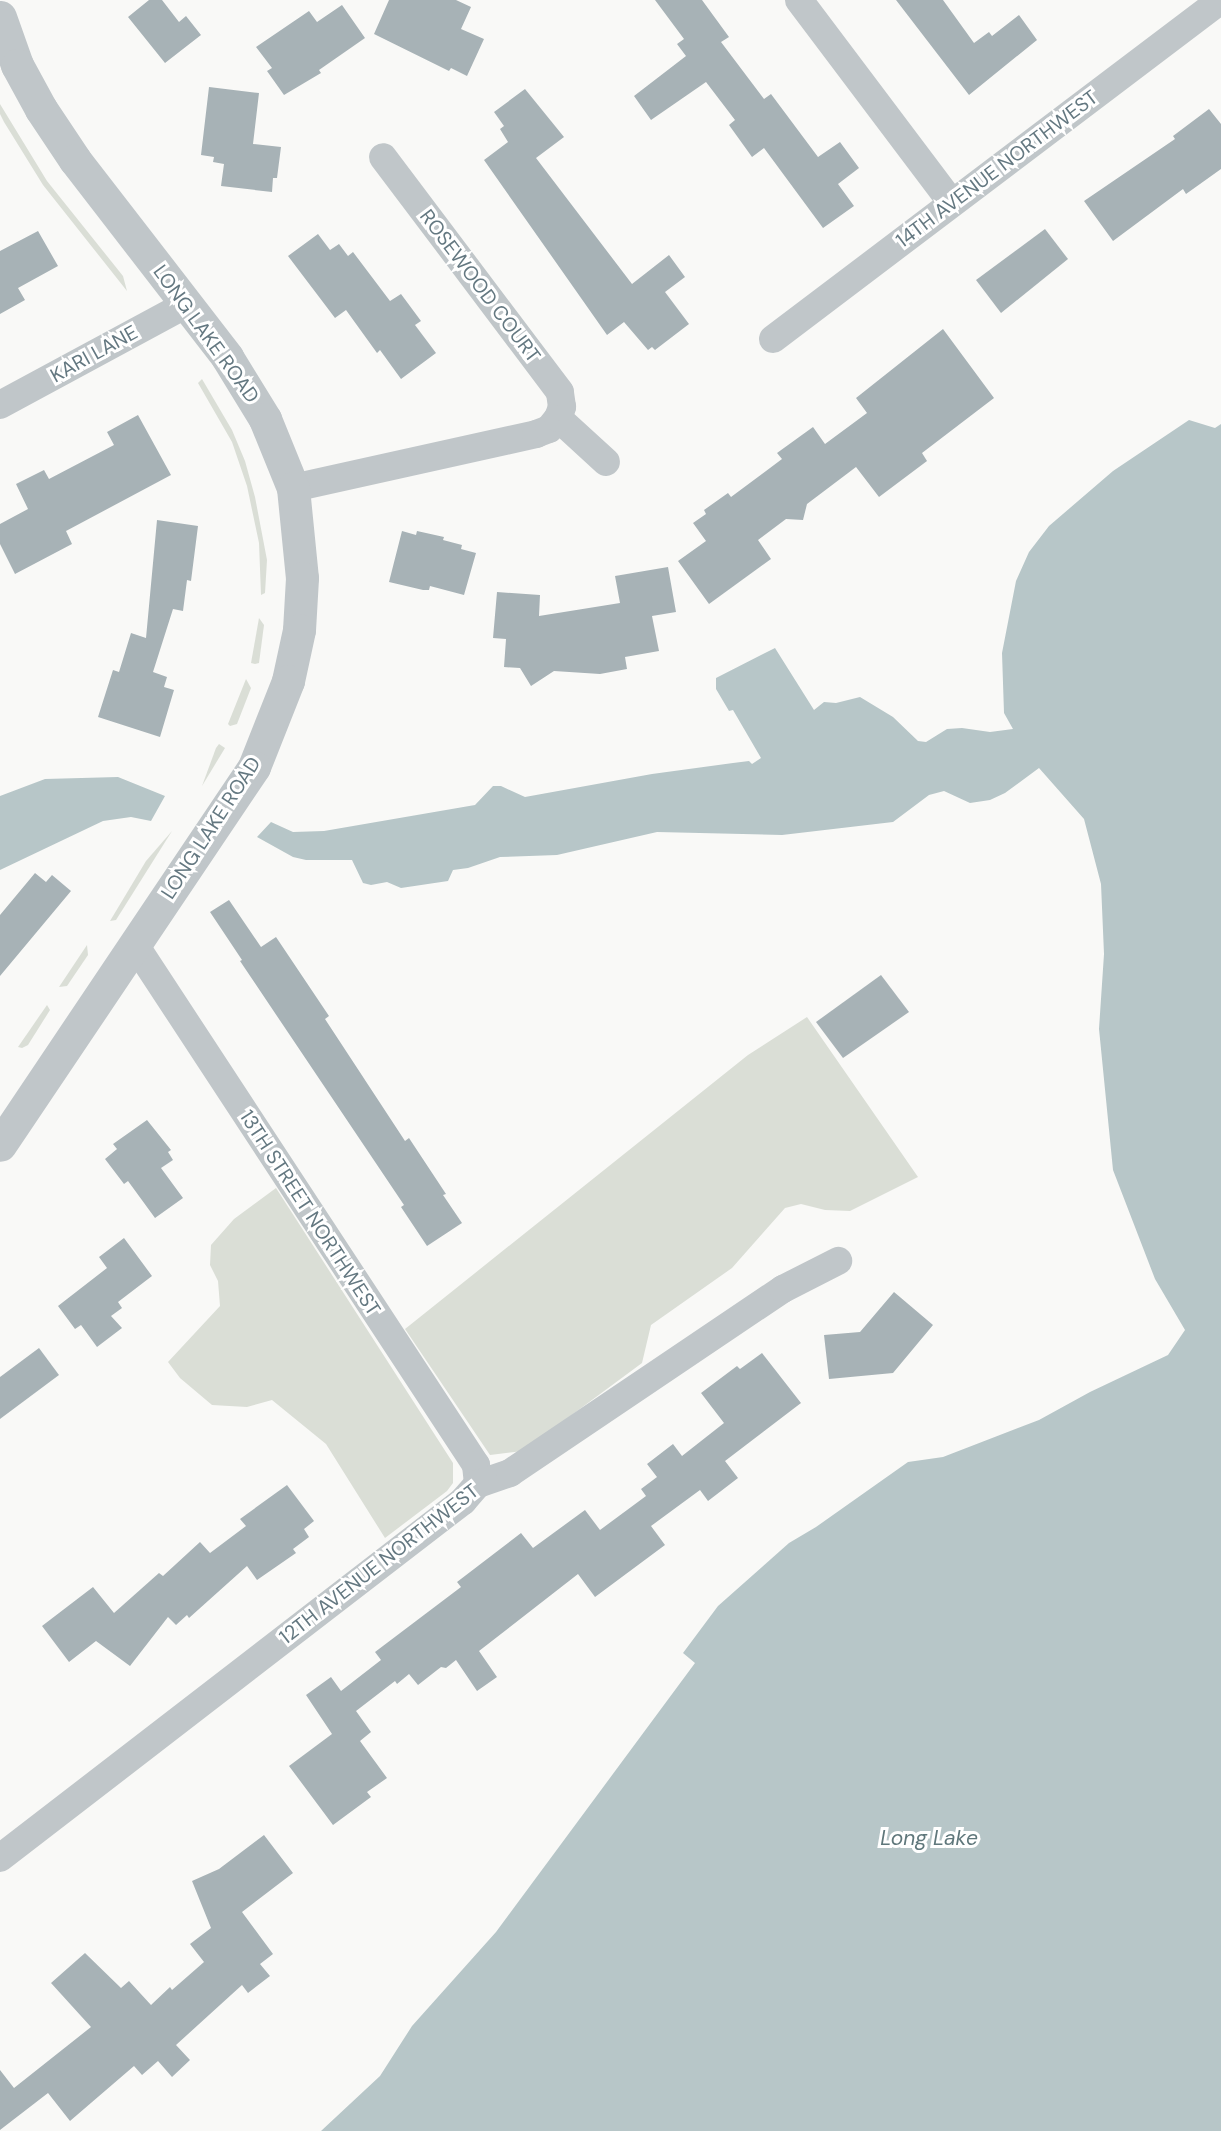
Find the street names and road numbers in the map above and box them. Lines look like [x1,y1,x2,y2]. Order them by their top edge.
street label: 14TH AVENUE NORTHWEST [891,85,1103,253]
street label: ROSEWOOD COURT [415,205,545,367]
street label: LONG LAKE ROAD [148,260,264,408]
street label: KARI LANE [46,320,142,388]
street label: LONG LAKE ROAD [156,752,266,904]
street label: 13TH STREET NORTHWEST [235,1106,385,1320]
street label: 12TH AVENUE NORTHWEST [275,1479,483,1649]

